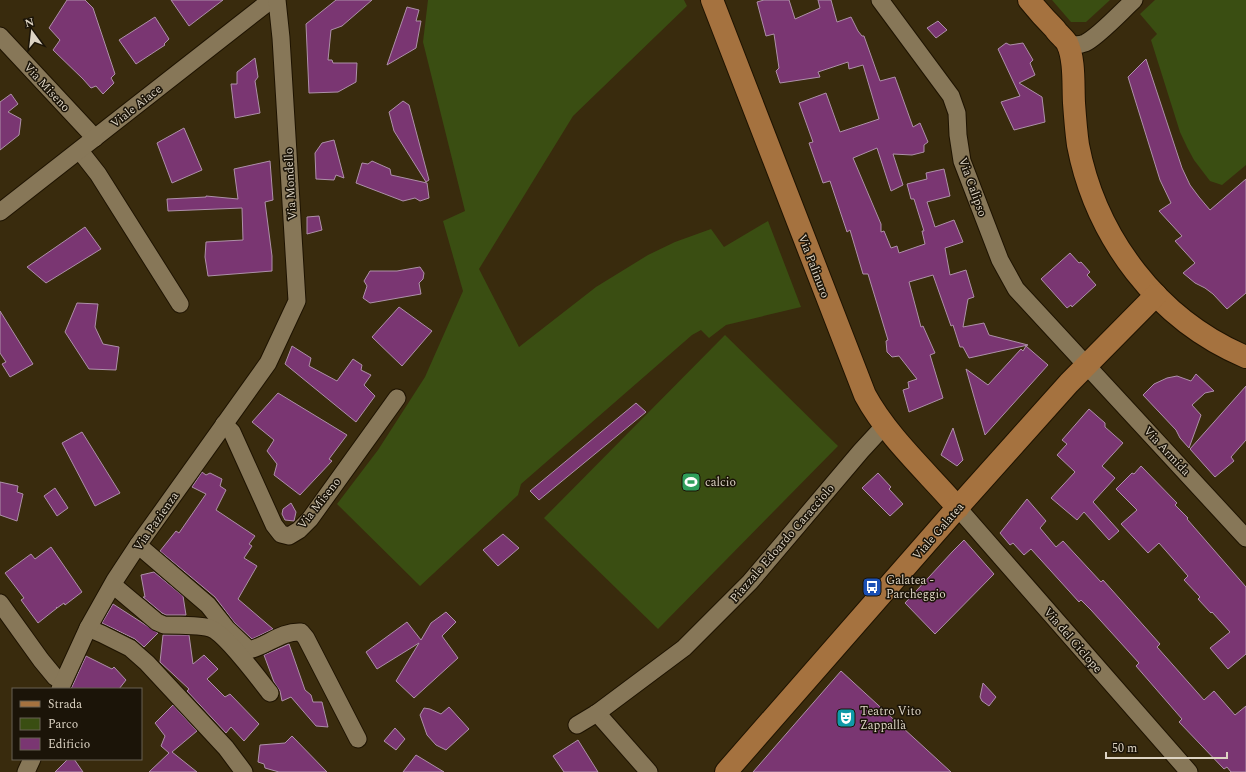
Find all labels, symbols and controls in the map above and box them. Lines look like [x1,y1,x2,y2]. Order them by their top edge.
north arrow [12,12,52,52]
text: N [23,13,36,32]
street label: Via Miseno [19,58,74,116]
street label: Viale Aiace [106,80,166,133]
street label: Via Mondello [279,147,302,221]
street label: Via Calipso [953,155,992,219]
street label: Via Palinuro [793,232,834,301]
street label: Via Armida [1139,422,1195,481]
sports icon: calcio [680,471,702,493]
street label: Via Miseno [293,473,346,533]
place label: calcio [705,473,736,492]
street label: Piazzale Edoardo Caracciolo [725,480,839,607]
street label: Via Pazienza [129,488,184,555]
street label: Viale Galatea [908,498,969,564]
place label: Galatea - Parcheggio [886,571,946,604]
bus stop icon: Galatea - Parcheggio [861,576,883,598]
street label: Via del Ciclope [1039,603,1107,677]
legend [12,688,142,760]
text: Strada [48,695,82,714]
place label: Teatro Vito Zappallà [860,702,921,735]
theatre icon: Teatro Vito Zappallà [835,707,857,729]
text: Parco [48,715,78,734]
scale bar [1106,734,1227,760]
text: Edificio [48,735,90,754]
text: 50 m [1112,739,1137,758]

